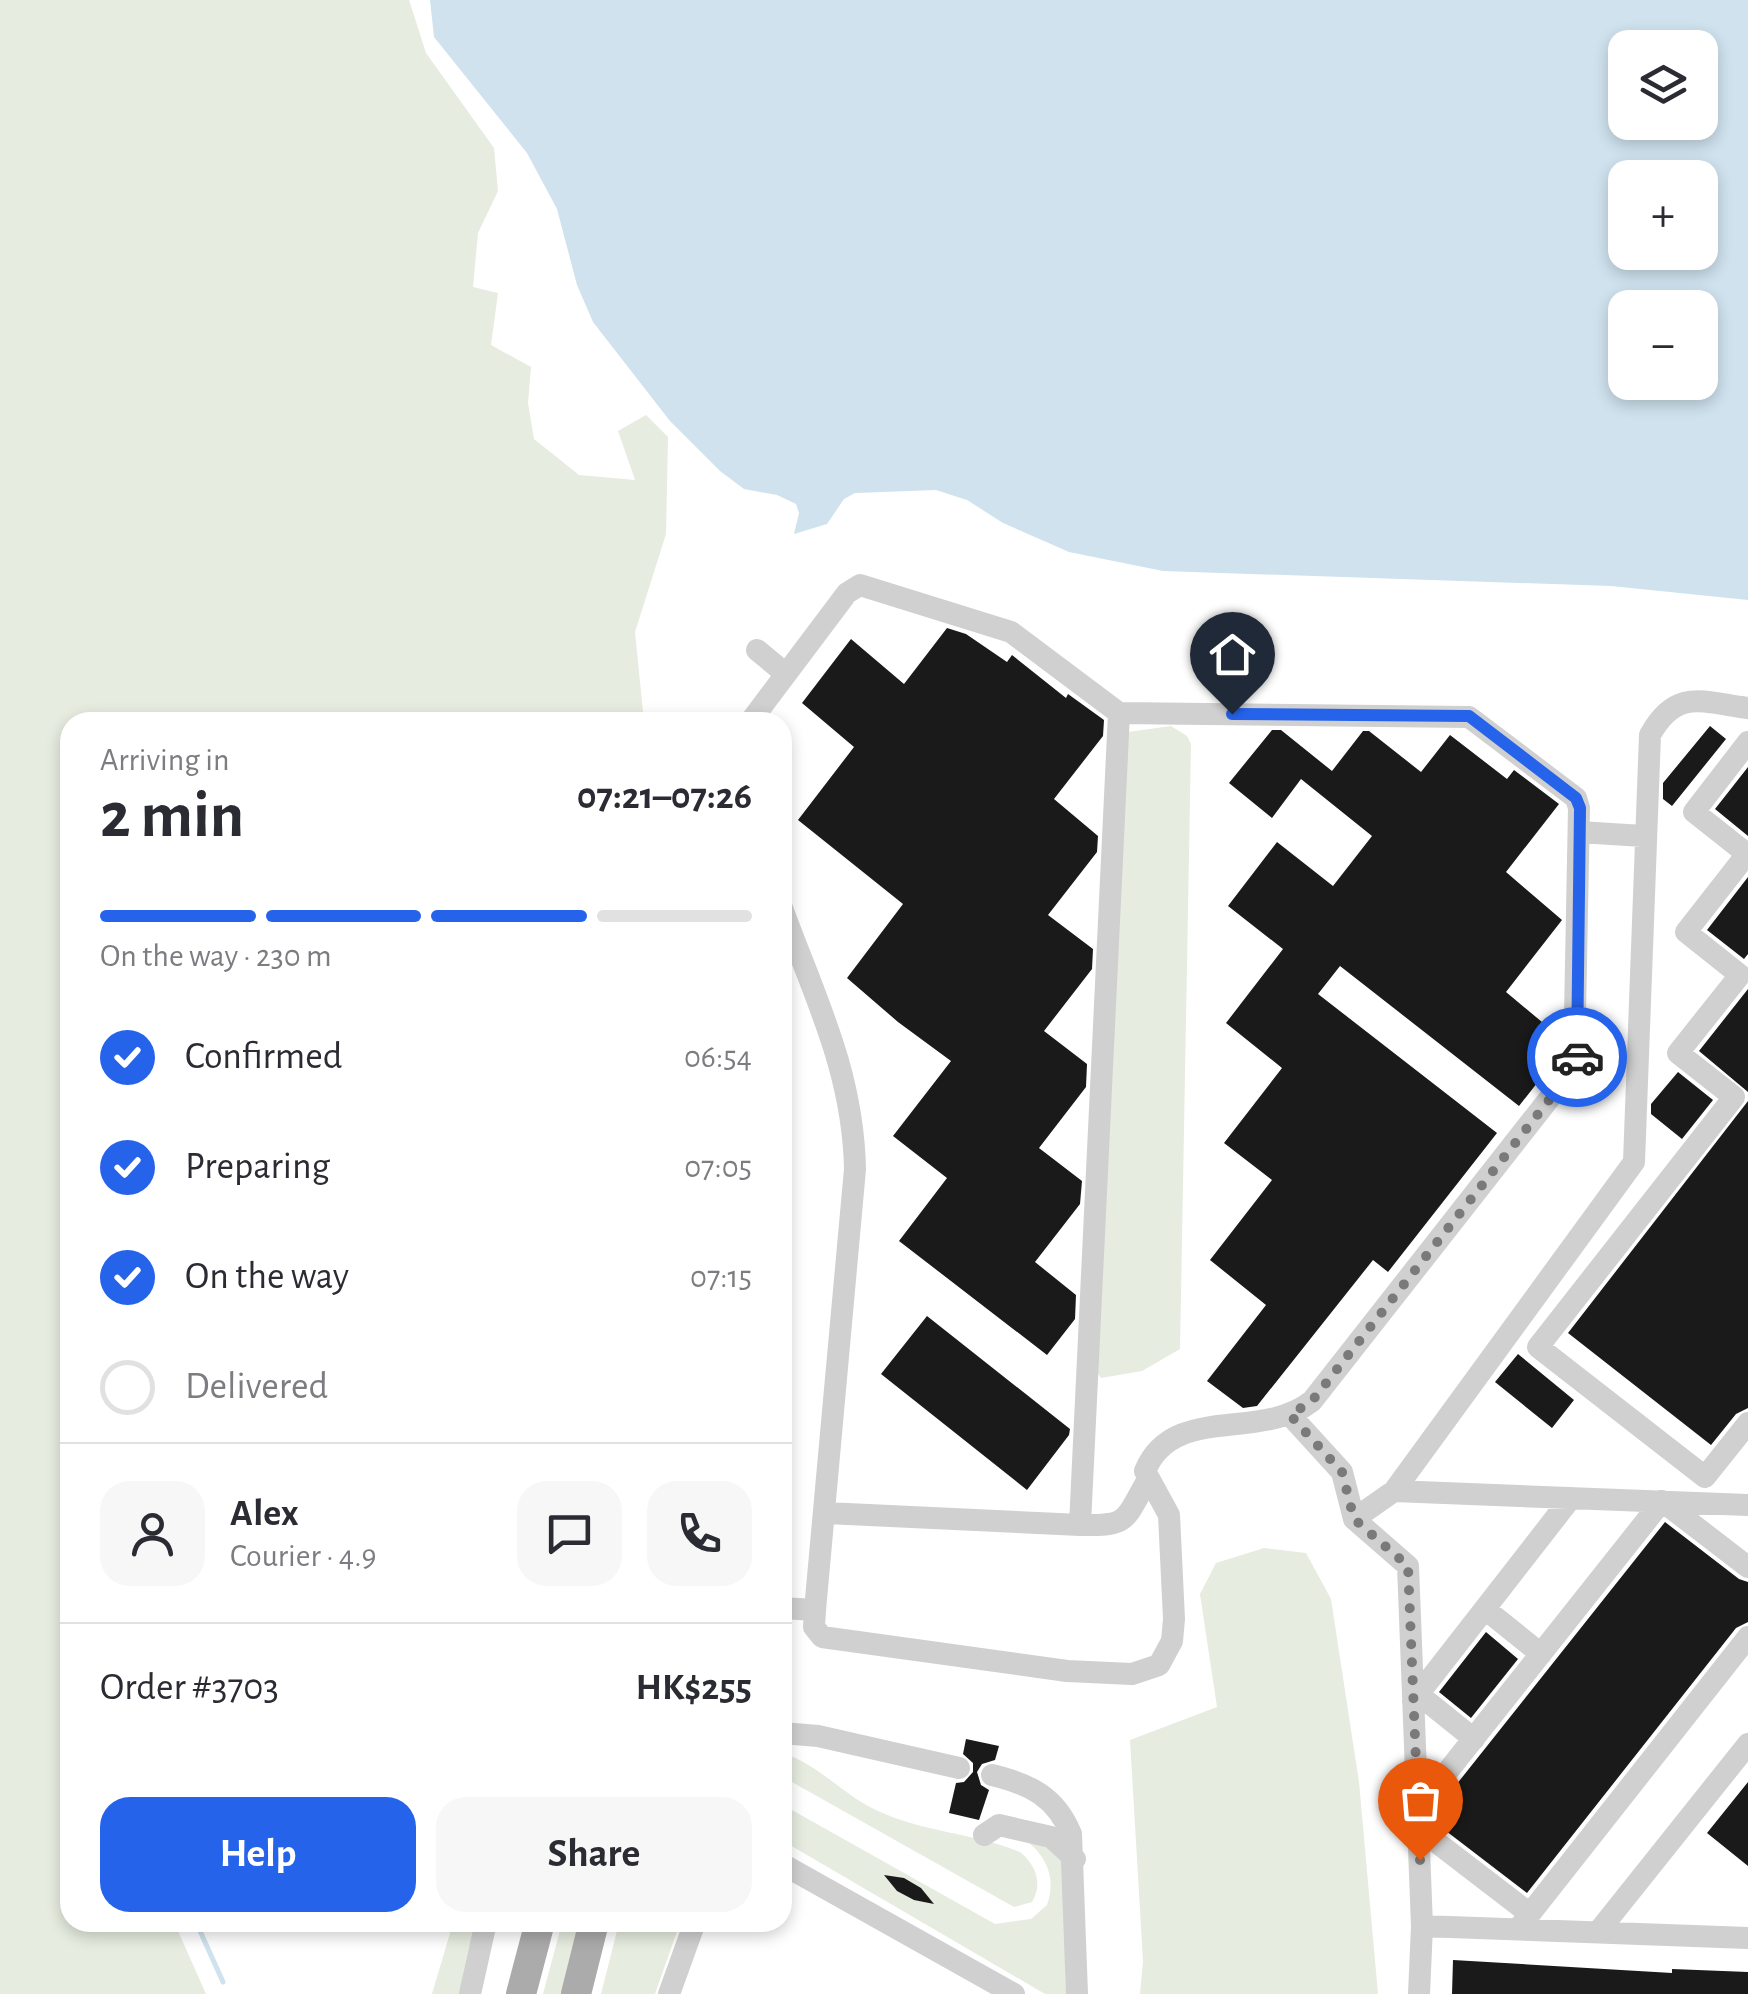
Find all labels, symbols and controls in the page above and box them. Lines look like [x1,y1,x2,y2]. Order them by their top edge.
map controls [1608,30,1718,400]
button: layers [1608,30,1718,140]
button: + [1608,160,1718,270]
button: − [1608,290,1718,400]
pin [1190,612,1275,715]
icon: home [1205,627,1260,682]
text: Arriving in [100,744,229,776]
text: 07:21–07:26 [577,778,752,816]
text: 2 min [100,784,244,849]
text: On the way · 230 m [100,940,332,972]
courier [1527,1007,1627,1107]
icon: check [100,1030,155,1085]
icon: car [1550,1030,1605,1085]
text: Confirmed [185,1038,342,1076]
text: 06:54 [684,1041,752,1073]
icon: check [100,1140,155,1195]
text: Preparing [185,1148,330,1186]
text: 07:05 [684,1151,752,1183]
icon: check [100,1250,155,1305]
text: On the way [185,1258,349,1296]
text: 07:15 [690,1261,752,1293]
text: Delivered [185,1368,328,1406]
button: person [100,1481,205,1586]
button: chat [517,1481,622,1586]
button: phone [647,1481,752,1586]
text: Alex [230,1495,299,1533]
text: Courier · 4.9 [230,1540,377,1572]
text: Order #3703 [100,1669,279,1707]
text: HK$255 [636,1669,752,1707]
pin [1378,1758,1463,1861]
icon: bag [1393,1773,1448,1828]
button: Help [100,1797,416,1912]
button: Share [436,1797,752,1912]

